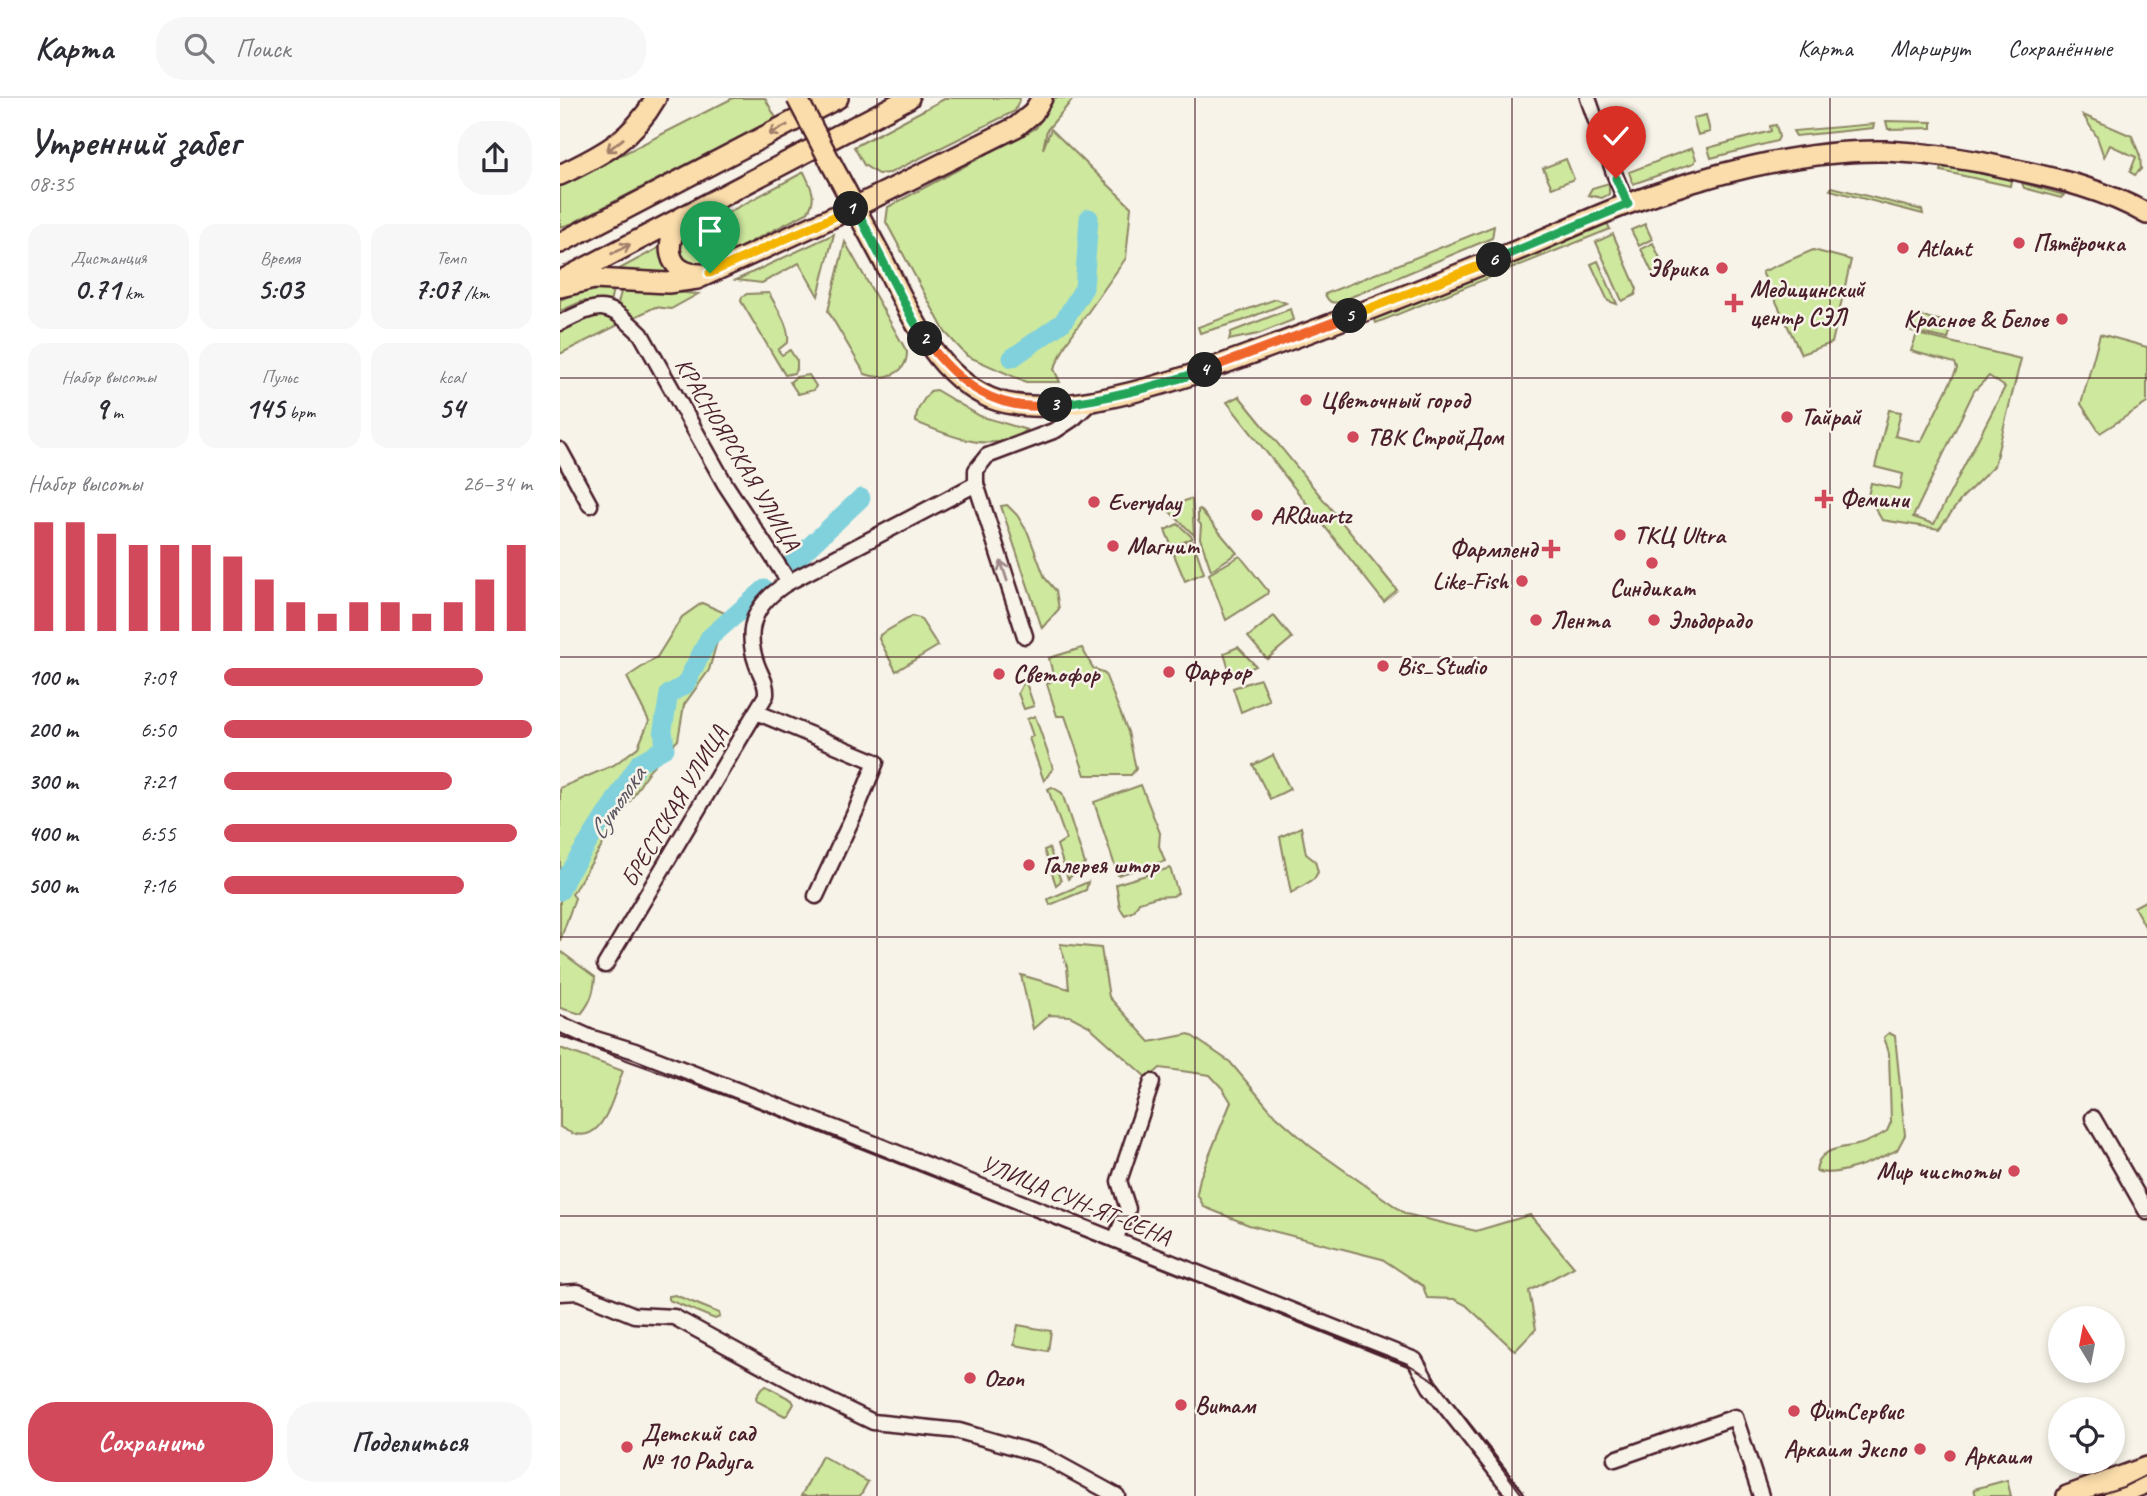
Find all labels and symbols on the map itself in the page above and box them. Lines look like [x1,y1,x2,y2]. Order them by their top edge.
pin [1586,106,1646,178]
one-way arrow [768,123,789,137]
one-way arrow [606,138,625,153]
pin: 1 [834,192,868,226]
pin [680,201,740,273]
place label: Пятёрочка [2033,228,2126,258]
place label: Atlant [1917,233,1974,263]
marker: Пятёрочка [2011,235,2027,251]
marker: Atlant [1895,240,1911,256]
one-way arrow [610,242,630,256]
pin: 6 [1476,242,1511,278]
place label: Эврика [1648,253,1709,283]
marker: Эврика [1714,260,1730,276]
place label: Медицинский центр СЭЛ [1750,274,1866,332]
marker: Медицинский центр СЭЛ [1724,293,1744,313]
pin: 5 [1332,298,1368,333]
place label: Красное & Белое [1903,304,2050,334]
marker: Красное & Белое [2054,311,2070,327]
pin: 2 [908,322,942,356]
street label: КРАСНОЯРСКАЯ УЛИЦА [669,352,808,557]
pin: 4 [1188,352,1222,388]
place label: Цветочный город [1320,385,1472,415]
pin: 3 [1037,388,1072,422]
marker: Цветочный город [1298,392,1314,408]
place label: Тайрай [1801,402,1862,432]
marker: Тайрай [1779,409,1795,425]
place label: ТВК СтройДом [1367,422,1505,452]
marker: ТВК СтройДом [1345,429,1361,445]
place label: Фемини [1840,484,1911,514]
place label: Everyday [1108,487,1183,517]
marker: Фемини [1814,489,1834,509]
marker: Everyday [1086,494,1102,510]
place label: ARQuartz [1271,500,1353,530]
marker: ARQuartz [1249,507,1265,523]
place label: ТКЦ Ultra [1634,520,1727,550]
marker: ТКЦ Ultra [1612,527,1628,543]
place label: Магнит [1127,531,1200,561]
place label: Фармленд [1450,534,1539,564]
marker: Магнит [1105,538,1121,554]
marker: Фармленд [1543,541,1559,557]
marker: Синдикат [1644,555,1660,571]
one-way arrow [997,560,1010,582]
place label: Like-Fish [1432,566,1509,596]
marker: Like-Fish [1514,573,1530,589]
place label: Синдикат [1610,573,1696,603]
place label: Лента [1550,605,1612,635]
place label: Эльдорадо [1668,605,1754,635]
marker: Лента [1528,612,1544,628]
marker: Эльдорадо [1646,612,1662,628]
place label: Bis_Studio [1397,651,1488,681]
place label: Фарфор [1183,657,1253,687]
marker: Bis_Studio [1375,658,1391,674]
place label: Светофор [1013,659,1101,689]
marker: Фарфор [1161,664,1177,680]
marker: Светофор [991,666,1007,682]
street label: БРЕСТСКАЯ УЛИЦА [614,719,734,892]
water label: Сутолока [581,758,655,846]
place label: Галерея штор [1043,850,1161,880]
marker: Галерея штор [1021,857,1037,873]
street label: УЛИЦА СУН-ЯТ-СЕНА [977,1148,1176,1252]
place label: Мир чистоты [1876,1156,2002,1186]
marker: Мир чистоты [2006,1163,2022,1179]
north arrow [2048,1306,2124,1382]
place label: Ozon [984,1363,1025,1393]
marker: Ozon [962,1370,978,1386]
place label: Витам [1195,1390,1257,1420]
place label: ФитСервис [1808,1396,1905,1426]
marker: Витам [1173,1397,1189,1413]
marker: ФитСервис [1786,1403,1802,1419]
place label: Детский сад № 10 Радуга [641,1418,757,1476]
place label: Аркаим Экспо [1784,1434,1908,1464]
marker: Детский сад № 10 Радуга [619,1439,635,1455]
marker: Аркаим Экспо [1912,1441,1928,1457]
place label: Аркаим [1964,1441,2032,1471]
marker: Аркаим [1942,1448,1958,1464]

